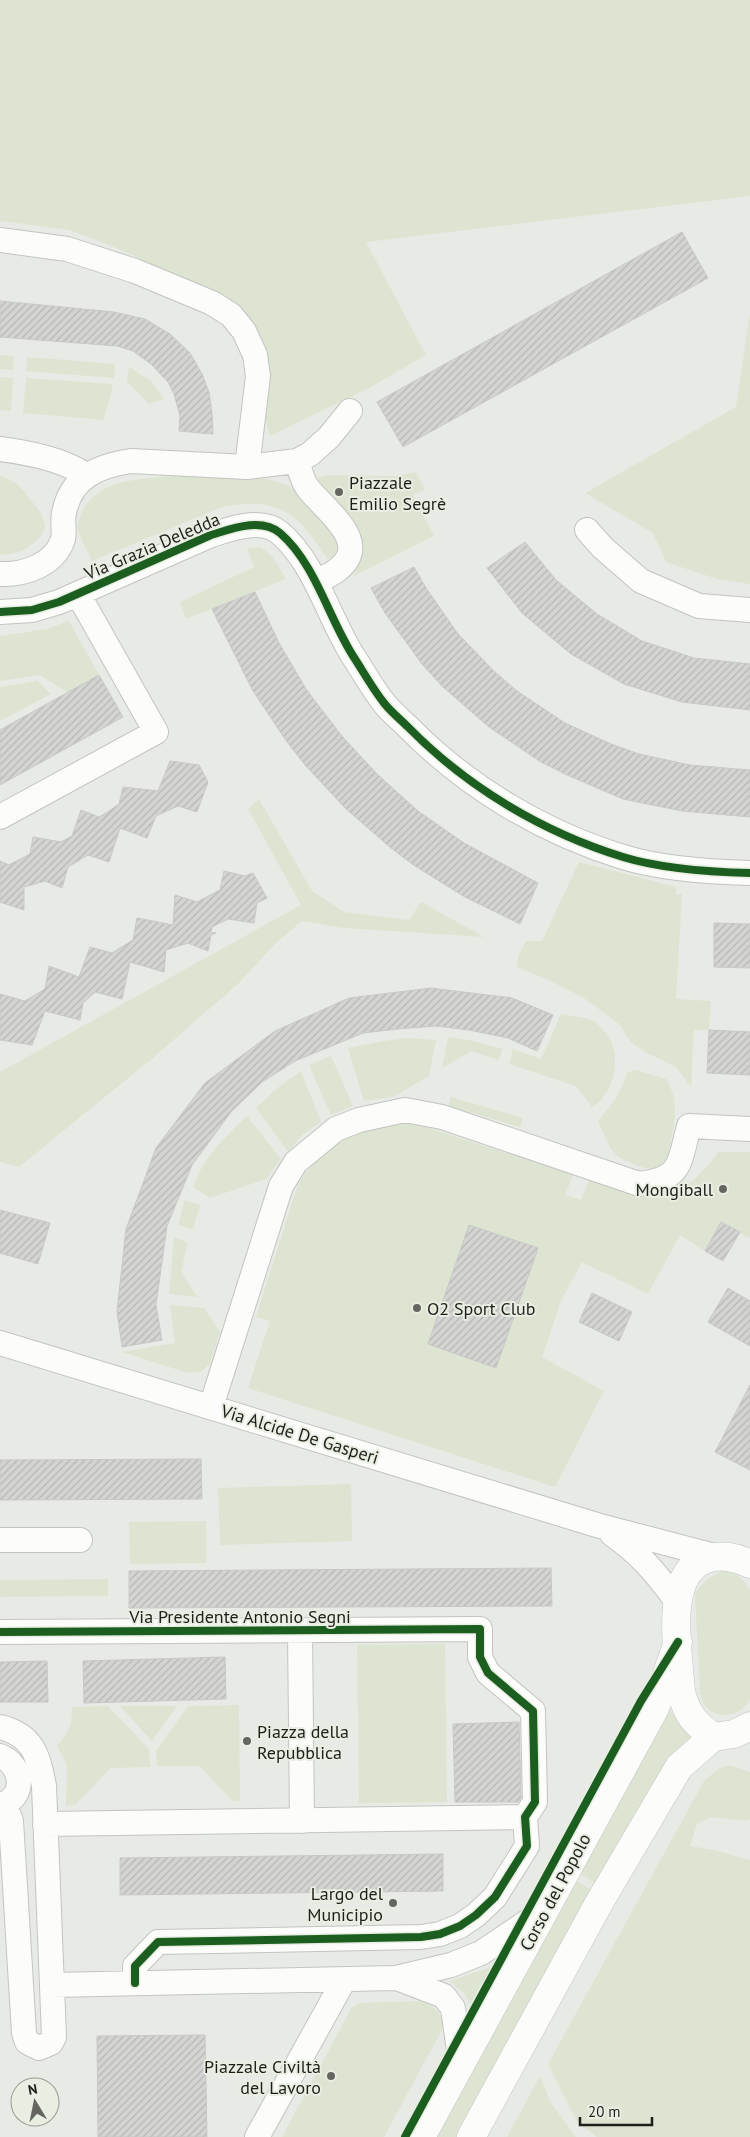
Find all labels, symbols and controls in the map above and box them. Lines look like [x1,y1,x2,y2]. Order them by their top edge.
place label: Piazzale Emilio Segrè [349,471,446,515]
marker: Piazzale Emilio Segrè [333,486,345,498]
street label: Via Grazia Deledda [80,507,223,585]
place label: Mongiball [636,1178,714,1201]
marker: Mongiball [717,1183,729,1195]
place label: O2 Sport Club [427,1297,535,1320]
marker: O2 Sport Club [411,1302,423,1314]
street label: Via Alcide De Gasperi [217,1399,382,1469]
street label: Via Presidente Antonio Segni [128,1605,351,1628]
place label: Piazza della Repubblica [257,1720,349,1764]
marker: Piazza della Repubblica [241,1735,253,1747]
street label: Corso del Popolo [514,1829,596,1955]
place label: Largo del Municipio [307,1882,384,1926]
marker: Largo del Municipio [387,1897,399,1909]
place label: Piazzale Civiltà del Lavoro [204,2055,321,2099]
marker: Piazzale Civiltà del Lavoro [325,2070,337,2082]
north arrow [10,2077,60,2127]
text: N [27,2080,39,2099]
scale bar [580,2094,652,2126]
text: 20 m [588,2102,621,2121]

